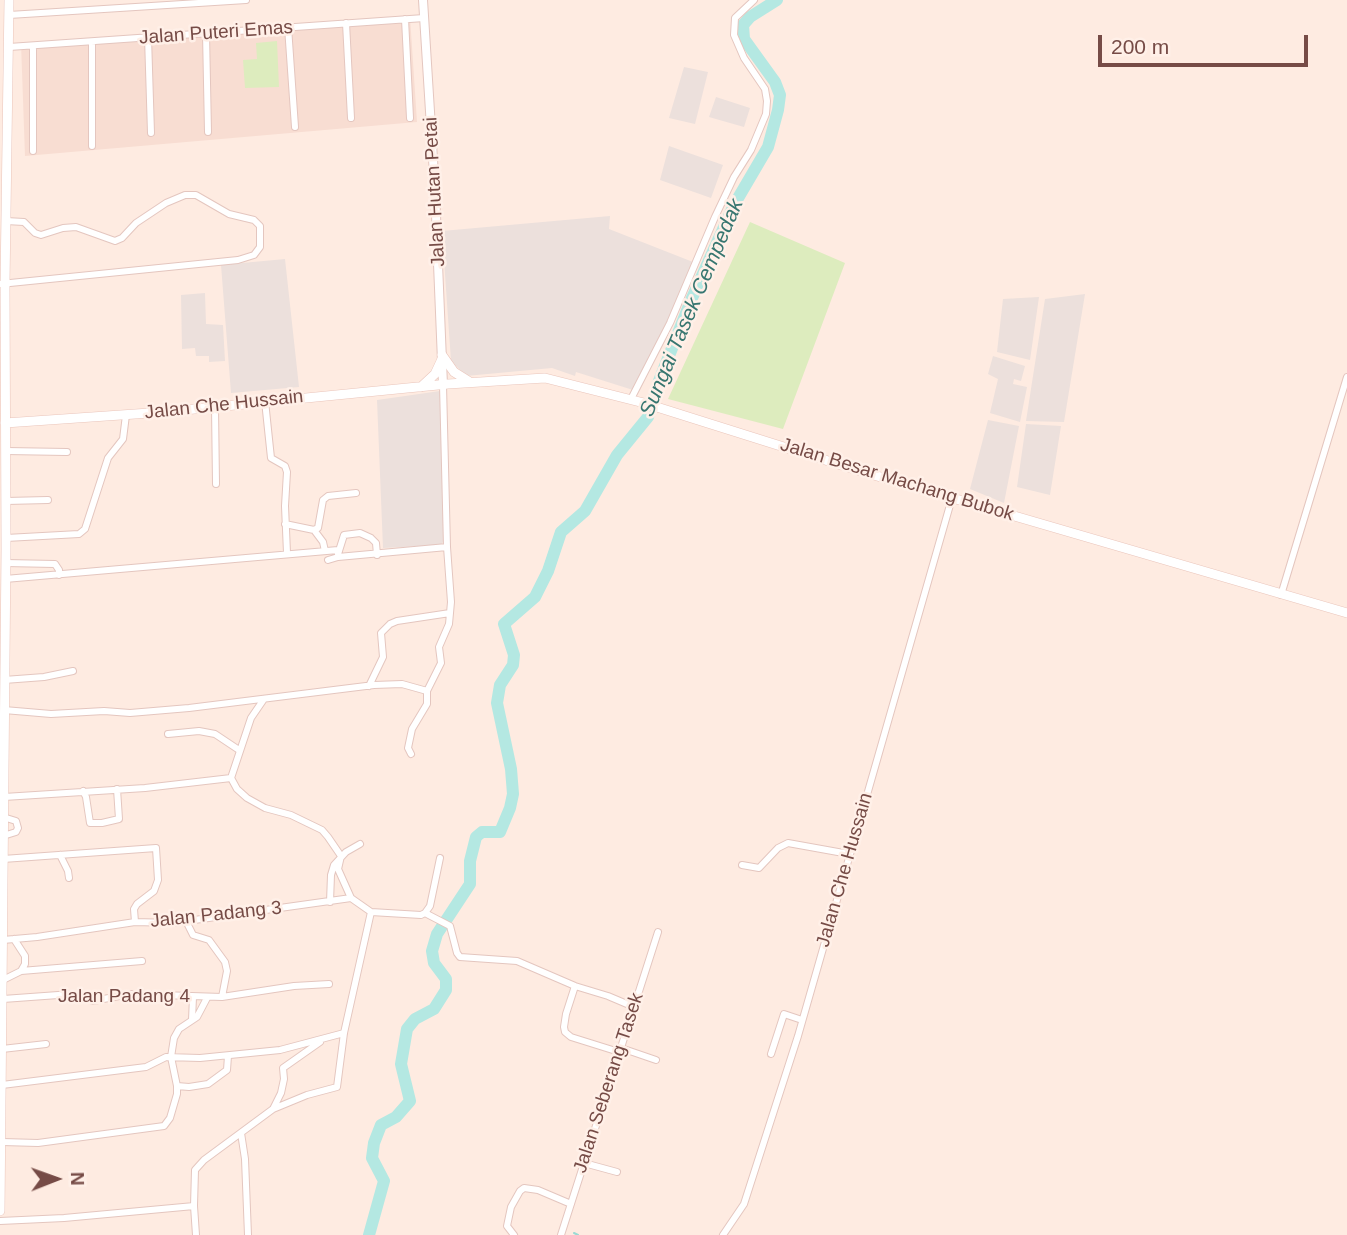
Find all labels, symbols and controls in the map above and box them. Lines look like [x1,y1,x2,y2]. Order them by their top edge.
street label: Jalan Puteri Emas [138,16,294,50]
scale bar [1102,21,1312,65]
text: 200 m [1111,35,1169,58]
street label: Jalan Hutan Petai [420,117,450,267]
water label: Sungai Tasek Cempedak [635,195,749,421]
street label: Jalan Che Hussain [144,385,304,425]
street label: Jalan Besar Machang Bubok [778,434,1016,526]
street label: Jalan Che Hussain [812,790,878,950]
street label: Jalan Padang 3 [149,897,283,933]
street label: Jalan Padang 4 [58,986,190,1008]
street label: Jalan Seberang Tasek [569,990,649,1176]
north arrow [21,1144,91,1214]
text: N [67,1172,88,1186]

